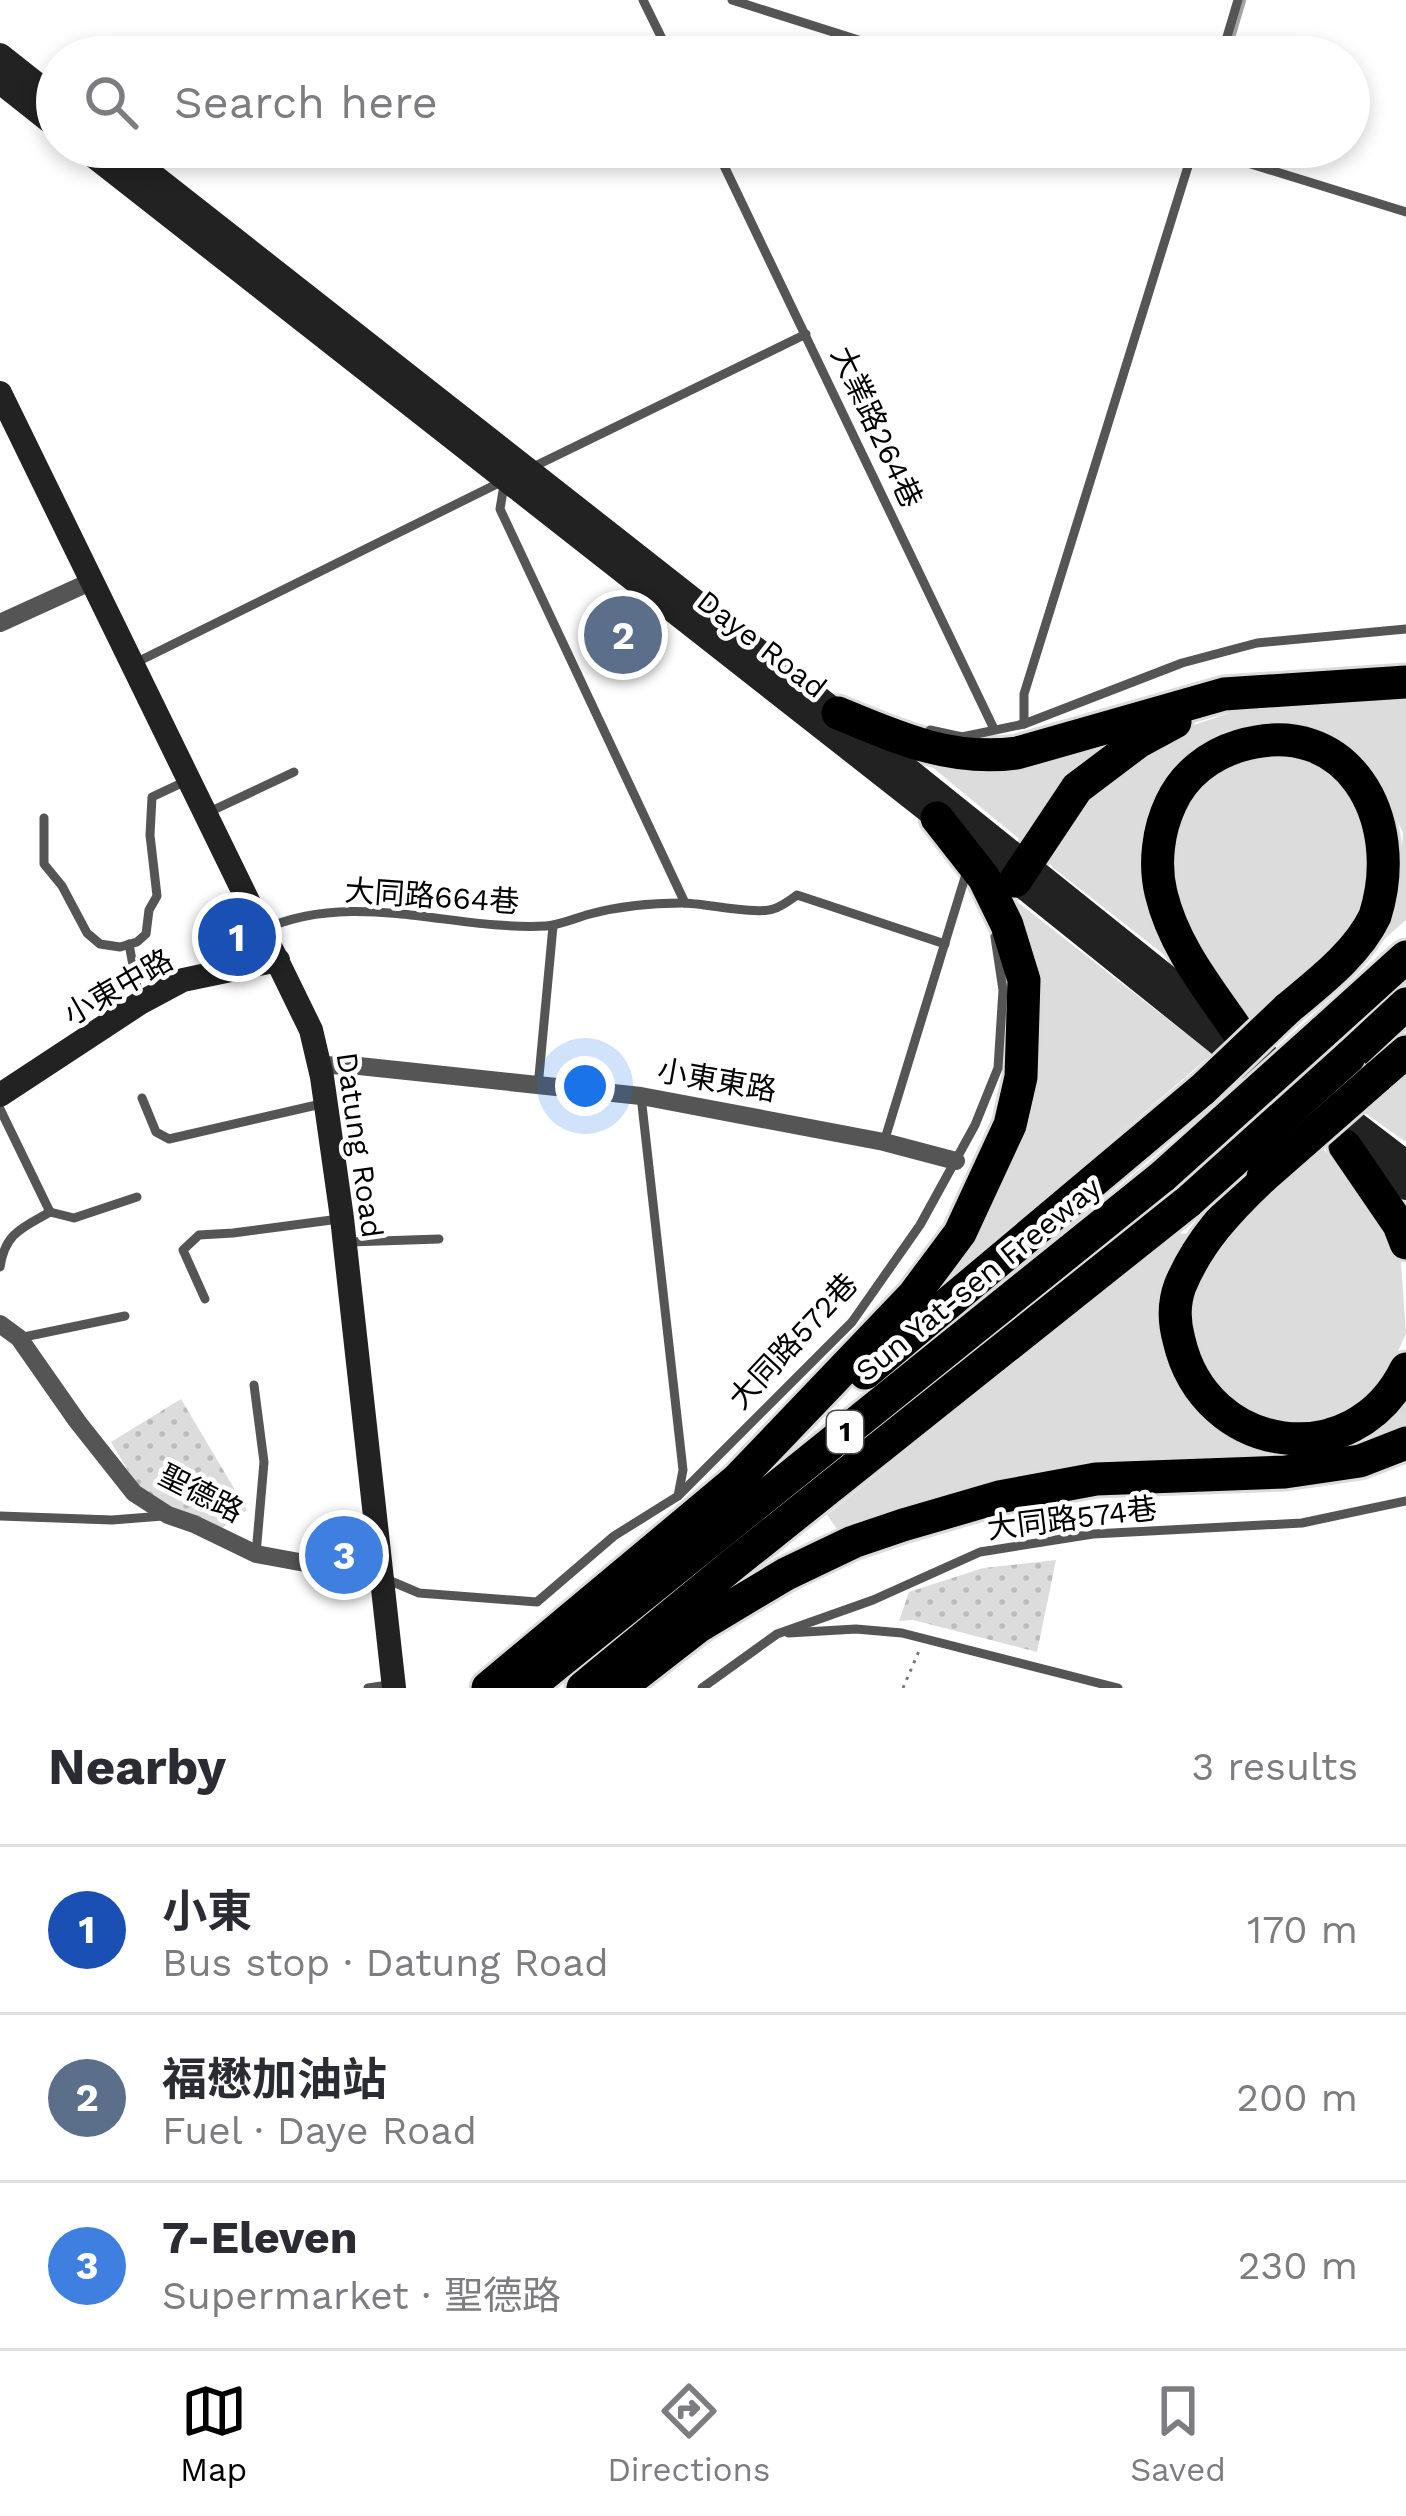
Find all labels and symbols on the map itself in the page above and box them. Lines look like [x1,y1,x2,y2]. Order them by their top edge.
street label: 大業路264巷 [824,341,930,513]
street label: Daye Road [691,583,833,705]
pin: 2 [584,590,662,680]
street label: 大同路664巷 [344,872,520,920]
pin: 1 [198,892,276,982]
street label: 小東中路 [57,942,179,1032]
street label: Datung Road [330,1050,390,1240]
street label: 小東東路 [655,1052,779,1108]
your location [555,1056,615,1116]
street label: Sun Yat-sen Freeway [849,1169,1108,1389]
street label: 大同路572巷 [722,1266,864,1416]
road number: 1 [827,1411,863,1453]
street label: 聖德路 [153,1457,249,1529]
street label: 大同路574巷 [985,1490,1159,1546]
pin: 3 [305,1510,383,1600]

